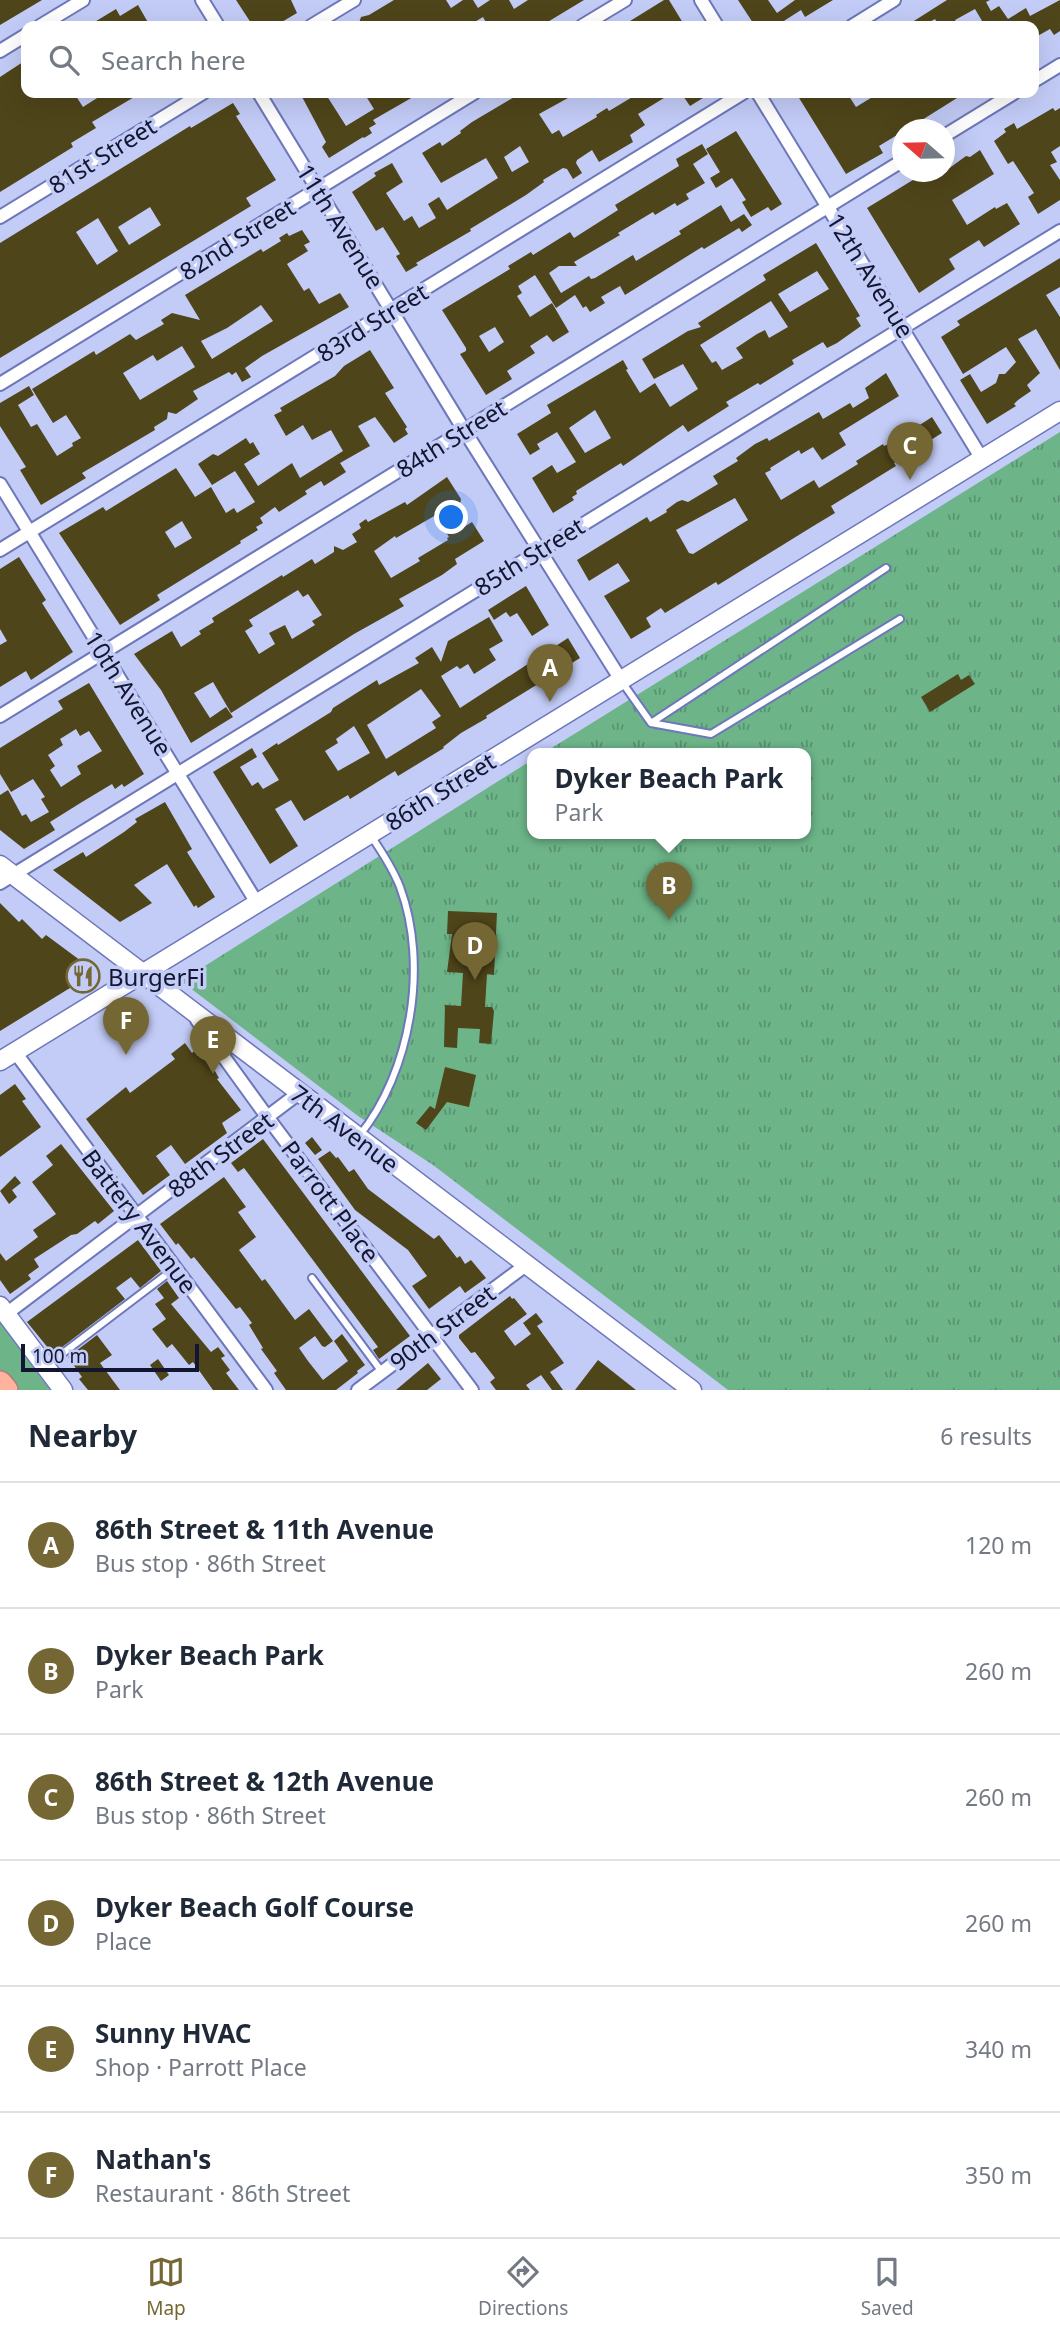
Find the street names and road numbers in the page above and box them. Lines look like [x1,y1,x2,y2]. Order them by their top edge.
street label: 81st Street [42,109,162,201]
street label: 11th Avenue [290,157,392,295]
street label: 82nd Street [173,190,301,288]
street label: 12th Avenue [820,206,922,344]
street label: 83rd Street [310,275,434,369]
street label: 84th Street [390,391,513,485]
street label: 85th Street [468,509,591,603]
street label: 10th Avenue [78,624,180,762]
street label: 86th Street [379,744,502,838]
street label: 7th Avenue [284,1076,406,1180]
street label: 88th Street [160,1103,280,1205]
street label: Parrott Place [274,1133,388,1269]
street label: Battery Avenue [75,1142,205,1300]
street label: 90th Street [382,1276,502,1378]

